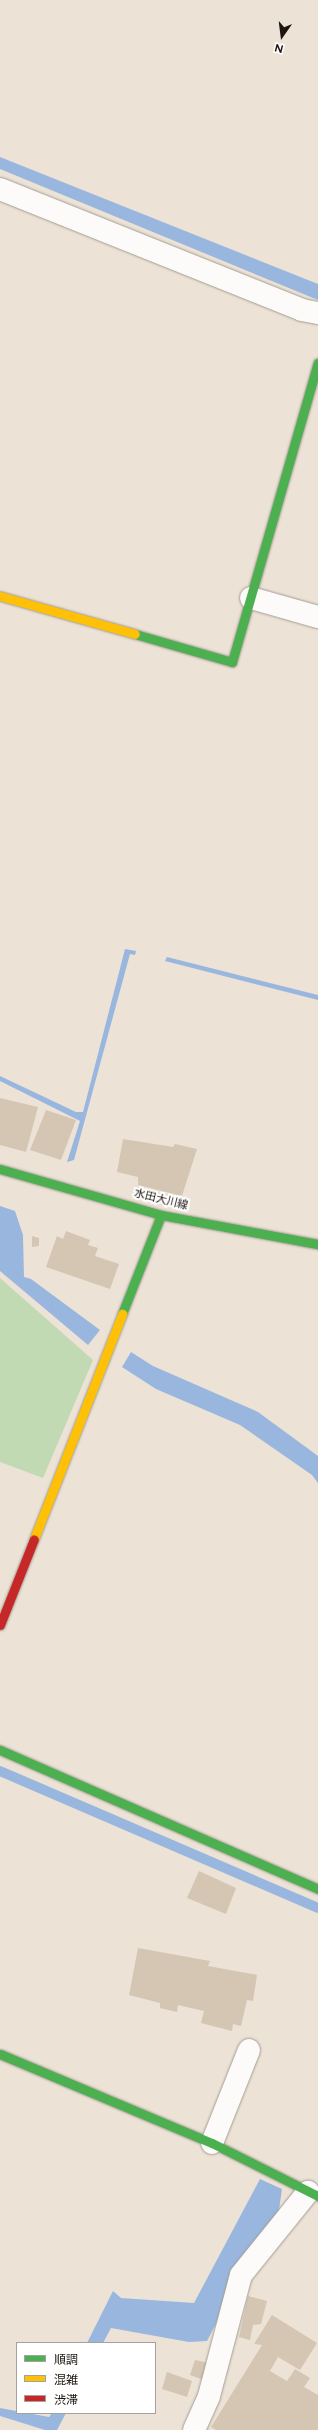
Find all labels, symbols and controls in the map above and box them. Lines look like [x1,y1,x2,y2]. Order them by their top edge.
north arrow [262,16,302,56]
text: N [273,41,285,55]
street label: 水田大川線 [133,1187,189,1213]
legend [16,2342,156,2414]
text: 順調 [54,2353,78,2367]
text: 混雑 [54,2373,78,2387]
text: 渋滞 [54,2393,78,2407]

